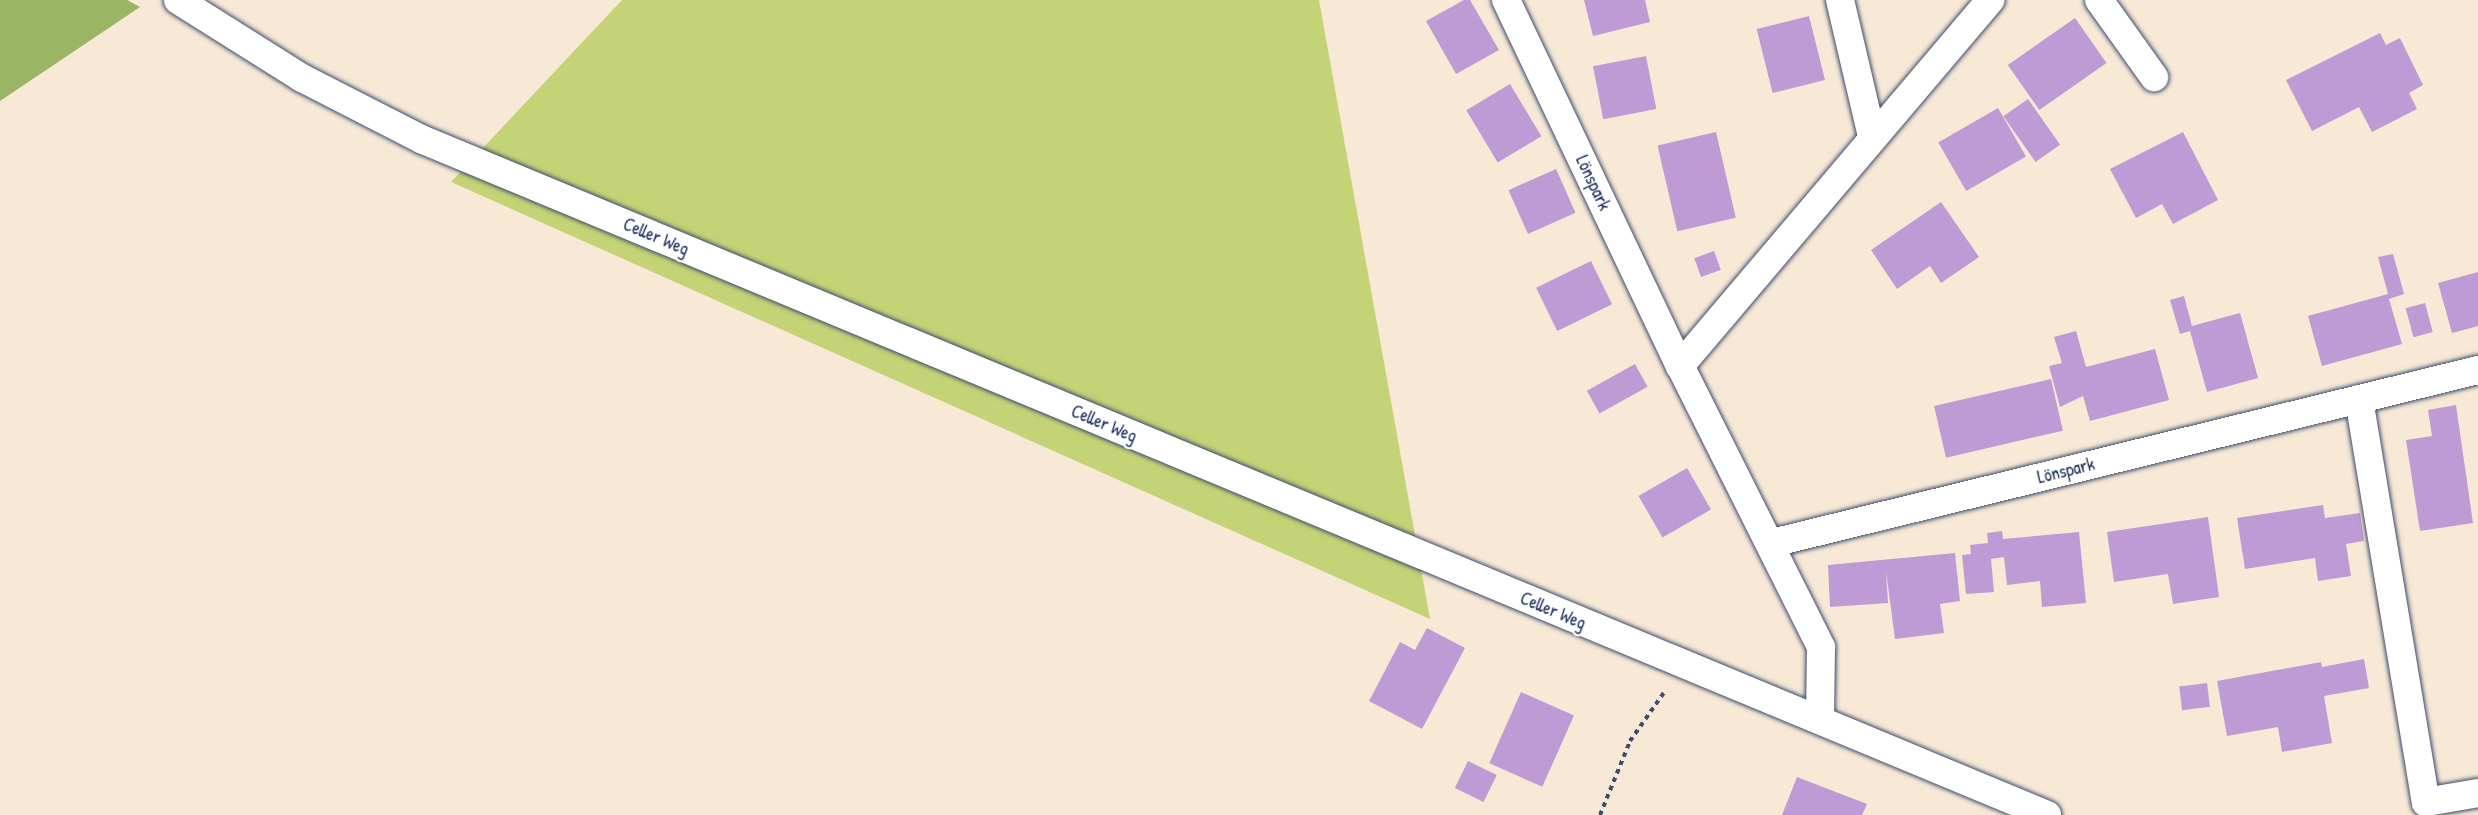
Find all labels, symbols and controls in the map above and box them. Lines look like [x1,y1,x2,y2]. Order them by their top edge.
street label: Lönspark [1571,152,1615,214]
street label: Celler Weg [620,214,692,260]
street label: Celler Weg [1068,401,1140,447]
street label: Lönspark [2035,453,2097,489]
street label: Celler Weg [1517,588,1589,634]

